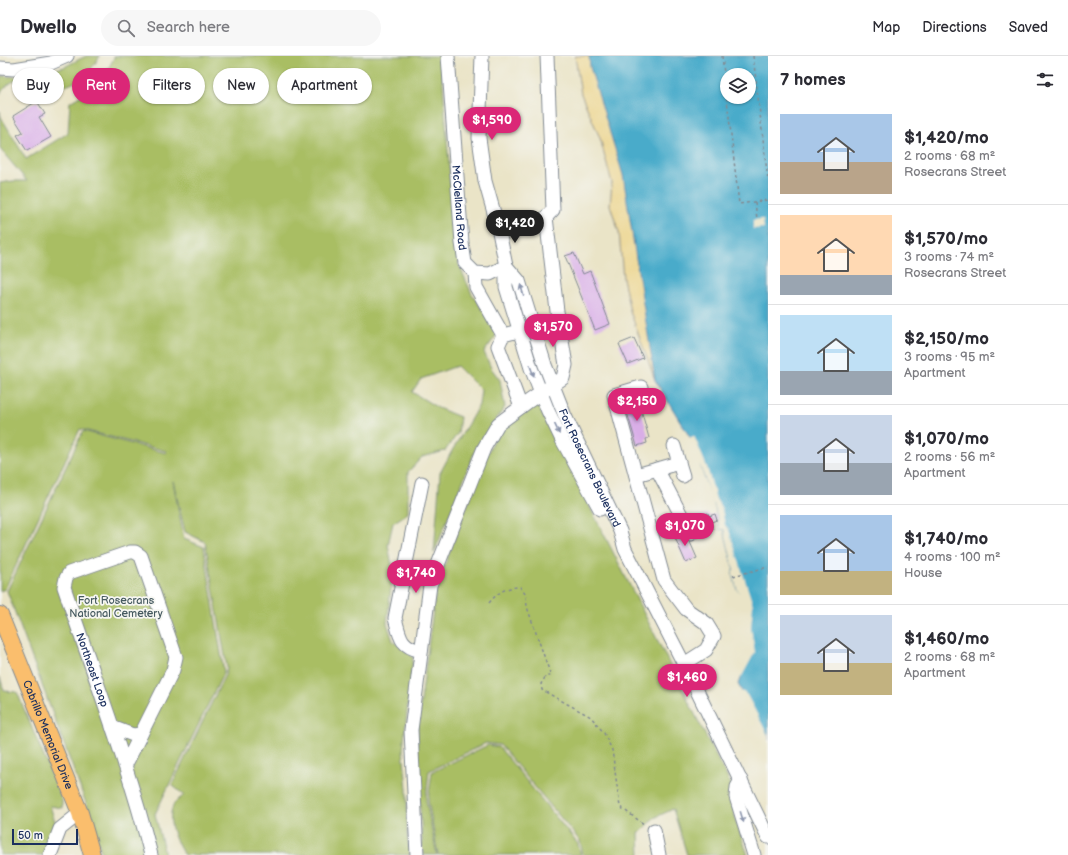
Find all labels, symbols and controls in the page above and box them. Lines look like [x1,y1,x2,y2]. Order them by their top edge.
search box [101,10,381,46]
text: Dwello [20,16,77,39]
icon: search [115,17,137,39]
text: Search here [147,18,230,37]
text: Map [872,19,900,36]
text: Directions [922,19,987,36]
text: Saved [1009,19,1048,36]
chip: Buy [12,68,64,104]
chip: Rent [72,68,130,104]
chip: Filters [138,68,205,104]
chip: New [213,68,269,104]
chip: Apartment [277,68,372,104]
map controls [720,68,756,104]
button: layers [720,68,756,104]
icon: filters [1034,69,1056,91]
text: 7 homes [780,70,846,90]
pin: $1,590 [459,107,525,141]
text: $1,590 [472,112,512,128]
text: $1,420/mo [904,128,989,148]
icon: home [812,130,860,178]
text: 2 rooms · 68 m² [904,148,995,164]
text: Rosecrans Street [904,164,1006,180]
street label: McClelland Road [449,165,469,251]
pin: $1,420 [482,210,548,244]
text: $1,420 [495,215,535,231]
text: $1,570/mo [904,229,988,249]
icon: home [812,231,860,279]
text: 3 rooms · 74 m² [904,249,994,265]
text: Rosecrans Street [904,265,1006,281]
one-way arrow [519,283,525,295]
pin: $1,570 [520,314,586,348]
text: $1,570 [533,319,573,335]
text: $2,150/mo [904,329,989,349]
icon: home [812,331,860,379]
text: 3 rooms · 95 m² [904,349,995,365]
one-way arrow [530,365,536,377]
text: Apartment [904,365,965,381]
pin: $2,150 [604,388,670,422]
text: $2,150 [617,393,657,409]
street label: Fort Rosecrans Boulevard [556,407,623,529]
one-way arrow [554,423,560,434]
text: $1,070/mo [904,429,989,449]
icon: home [812,431,860,479]
text: 2 rooms · 56 m² [904,449,995,465]
text: Apartment [904,465,965,481]
pin: $1,070 [652,513,718,547]
text: $1,070 [665,518,705,534]
text: $1,740/mo [904,529,988,549]
icon: home [812,531,860,579]
text: 4 rooms · 100 m² [904,549,1001,565]
pin: $1,740 [383,560,449,594]
text: $1,740 [396,565,436,581]
text: House [904,565,942,581]
park label: Fort Rosecrans National Cemetery [69,594,163,620]
text: $1,460/mo [904,629,989,649]
street label: Northeast Loop [73,631,111,709]
icon: home [812,631,860,679]
text: 2 rooms · 68 m² [904,649,995,665]
pin: $1,460 [654,664,720,698]
text: Apartment [904,665,965,681]
text: $1,460 [667,669,707,685]
street label: Cabrillo Memorial Drive [20,678,76,792]
one-way arrow [739,811,745,823]
scale bar [12,827,78,846]
text: 50 m [18,829,43,842]

